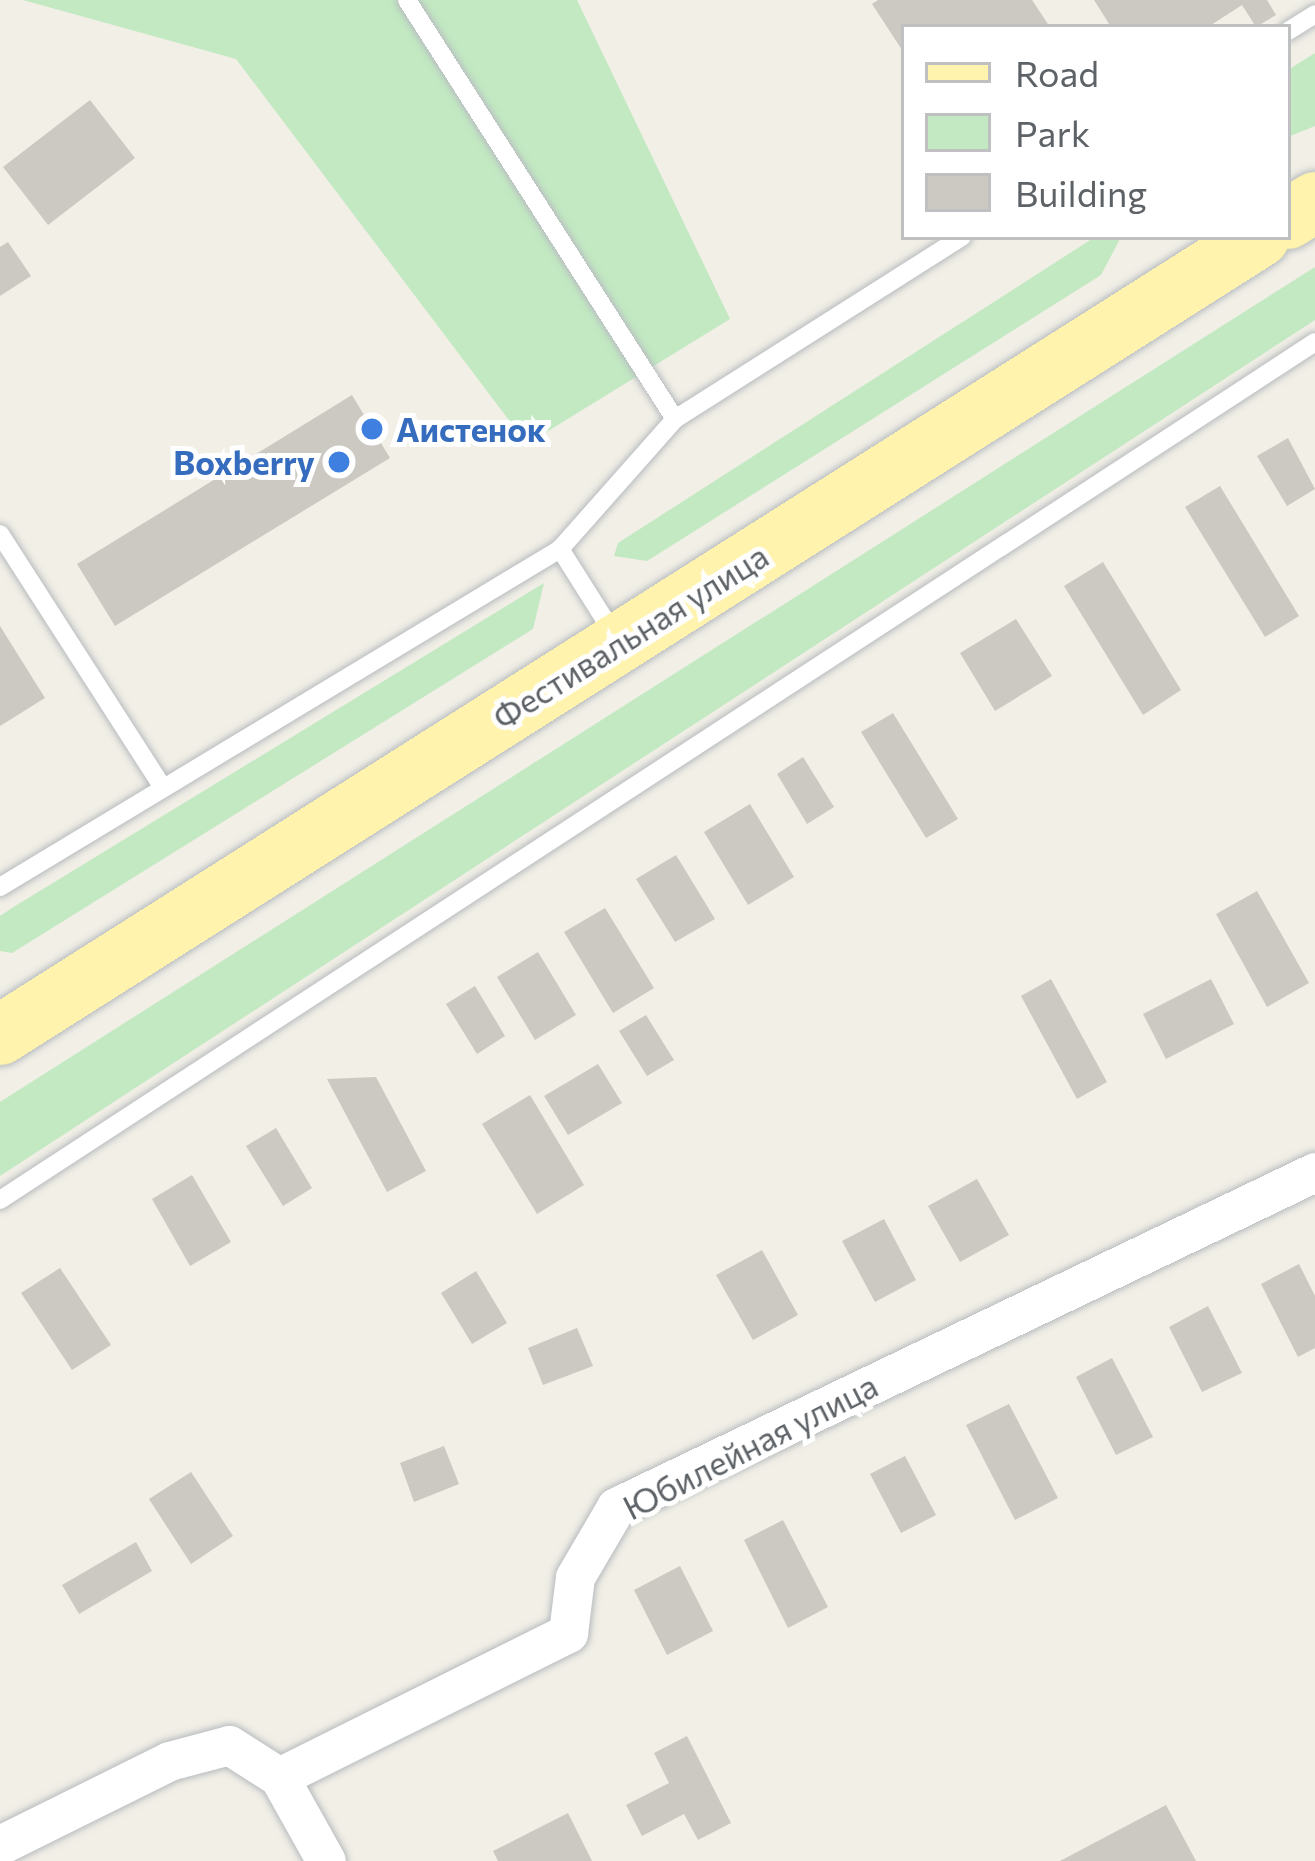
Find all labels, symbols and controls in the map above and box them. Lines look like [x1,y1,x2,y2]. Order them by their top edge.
legend [901,24,1291,240]
text: Road [1015,50,1099,94]
text: Park [1015,110,1090,154]
text: Building [1015,170,1147,214]
place label: Аистенок [396,409,546,449]
marker: Аистенок [359,416,385,442]
place label: Boxberry [173,442,315,482]
marker: Boxberry [326,449,352,475]
street label: Фестивальная улица [485,535,775,737]
street label: Юбилейная улица [616,1365,884,1527]

